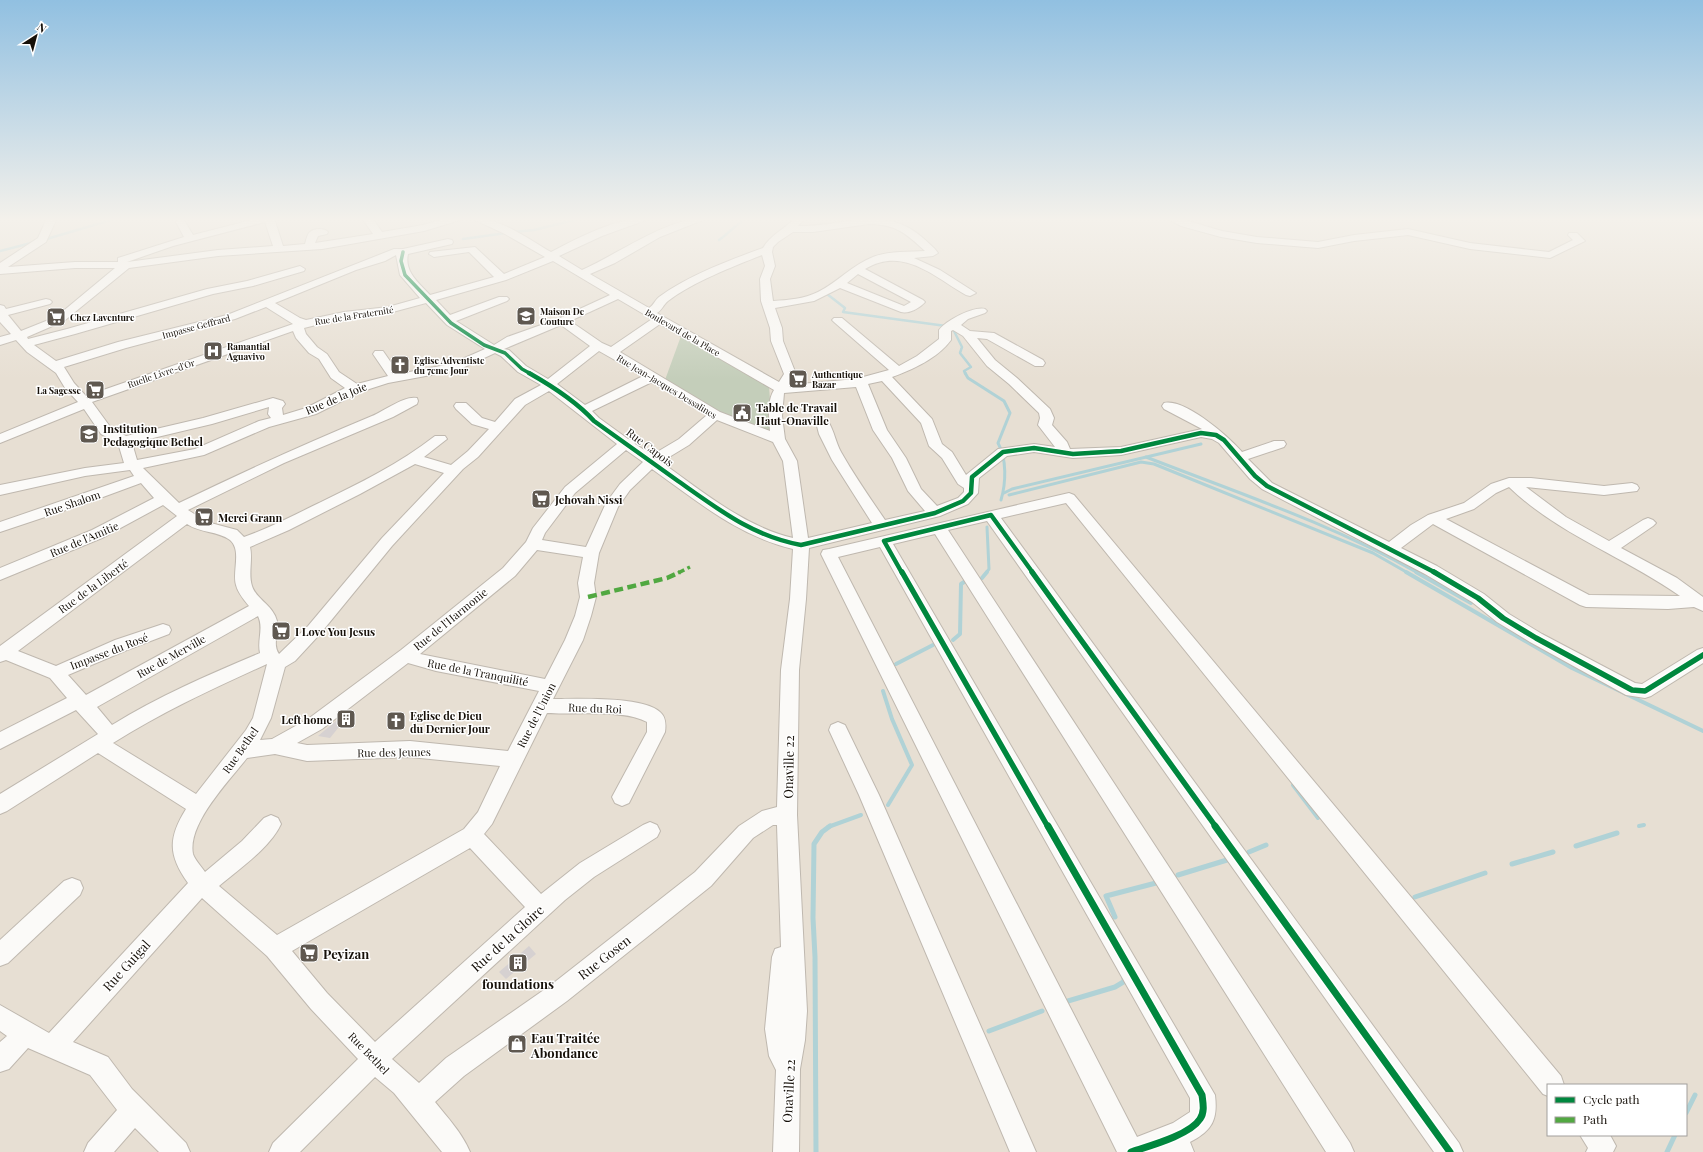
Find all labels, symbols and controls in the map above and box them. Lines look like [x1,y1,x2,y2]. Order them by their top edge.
north arrow [16,16,56,56]
text: N [35,19,50,36]
street label: Rue de la Fraternité [314,303,395,327]
school or university icon: Maison De Couture [515,305,537,327]
place label: Maison De Couture [540,305,585,327]
supermarket icon: Chez Laventure [45,306,67,328]
street label: Boulevard de la Place [643,306,723,359]
place label: Chez Laventure [70,311,135,323]
street label: Impasse Geffrard [161,311,232,341]
hospital icon: Ramantial Aguavivo [202,340,224,362]
place label: Ramantial Aguavivo [226,340,270,362]
street label: Rue Jean-Jacques Dessalines [615,351,719,421]
church icon: Eglise Adventiste du 7eme Jour [389,354,411,376]
place label: Eglise Adventiste du 7eme Jour [414,354,485,376]
street label: Ruelle Livre-d'Or [126,356,196,390]
supermarket icon: Authentique Bazar [787,368,809,390]
place label: Authentique Bazar [811,368,864,390]
street label: Rue de la Joie [303,378,370,418]
supermarket icon: La Sagesse [84,379,106,401]
place label: La Sagesse [37,384,81,396]
place label: Table de Travail Haut-Onaville [756,400,838,428]
public building icon: Table de Travail Haut-Onaville [731,402,753,424]
place label: Institution Pedagogique Bethel [103,421,204,449]
school or university icon: Institution Pedagogique Bethel [78,423,100,445]
street label: Rue Capois [623,424,677,470]
street label: Rue Shalom [42,486,102,520]
supermarket icon: Jehovah Nissi [530,488,552,510]
place label: Jehovah Nissi [554,492,623,507]
supermarket icon: Merci Grann [193,506,215,528]
place label: Merci Grann [218,510,283,525]
street label: Rue de l'Amitie [47,518,121,560]
street label: Rue de la Liberté [55,555,131,617]
street label: Rue de l'Harmonie [410,584,490,654]
supermarket icon: I Love You Jesus [270,620,292,642]
place label: I Love You Jesus [295,624,375,639]
street label: Impasse du Rosé [68,629,151,673]
street label: Rue de Merville [134,631,209,681]
street label: Rue de la Tranquilité [426,655,530,689]
street label: Rue de l'Union [513,680,559,750]
street label: Rue du Roi [568,700,622,716]
building icon: Left home [335,708,357,730]
place label: Eglise de Dieu du Dernier Jour [410,708,491,736]
church icon: Eglise de Dieu du Dernier Jour [385,710,407,732]
place label: Left home [281,712,332,727]
street label: Rue Bethel [219,724,261,776]
street label: Onaville 22 [779,735,797,799]
street label: Rue des Jeunes [357,744,431,760]
street label: Rue de la Gloire [467,901,547,975]
street label: Rue Gosen [574,931,634,983]
street label: Rue Guigal [99,936,154,994]
supermarket icon: Peyizan [298,942,320,964]
place label: Peyizan [323,945,369,962]
building icon: foundations [507,952,529,974]
place label: foundations [482,975,554,992]
street label: Rue Bethel [345,1029,393,1077]
place label: Eau Traitée Abondance [530,1029,600,1061]
shop icon: Eau Traitée Abondance [506,1033,528,1055]
street label: Onaville 22 [778,1059,798,1123]
legend [1547,1084,1687,1136]
text: Cycle path [1583,1091,1640,1107]
text: Path [1583,1111,1607,1127]

